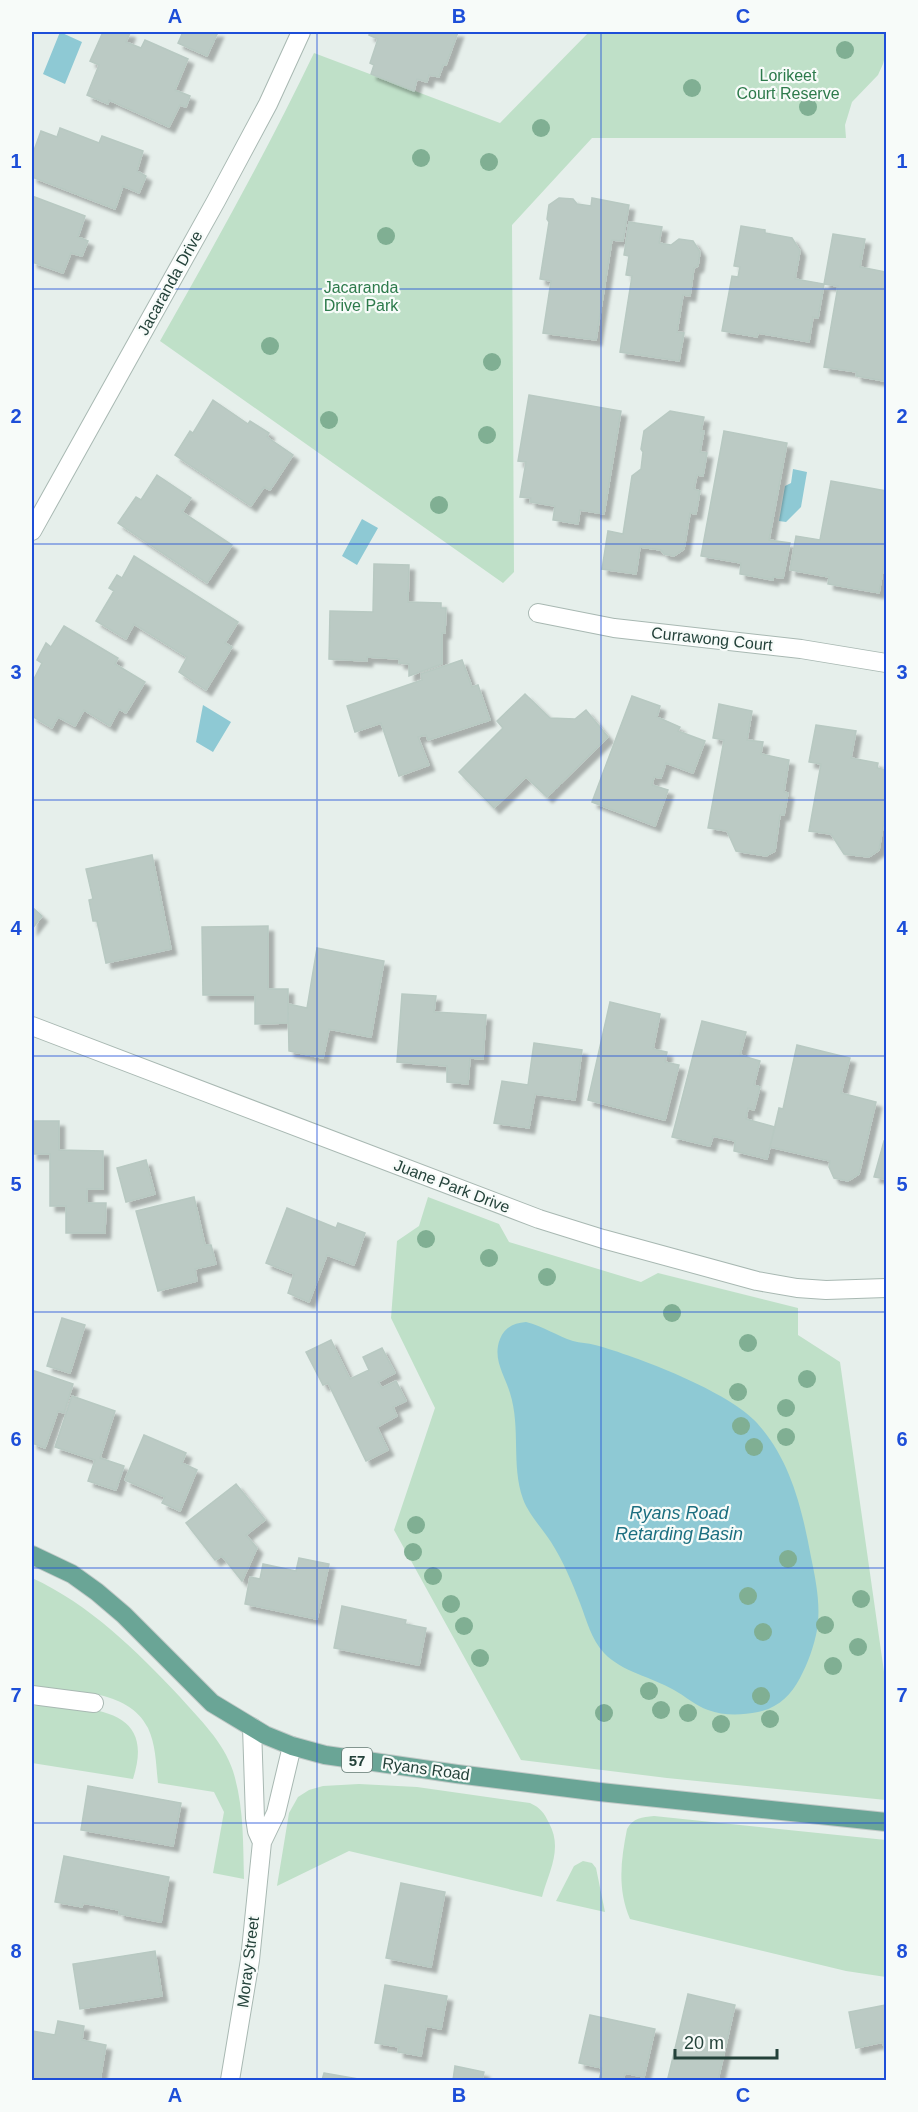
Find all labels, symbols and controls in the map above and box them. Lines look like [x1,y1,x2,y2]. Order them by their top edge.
text: A [168,5,182,27]
text: B [452,5,466,27]
text: C [736,5,750,27]
park label: Lorikeet Court Reserve [736,67,840,102]
text: 1 [10,150,22,172]
text: 1 [896,150,908,172]
street label: Jacaranda Drive [134,228,206,338]
park label: Jacaranda Drive Park [324,279,399,314]
text: 2 [10,405,22,427]
text: 2 [896,405,908,427]
street label: Currawong Court [651,624,774,654]
text: 3 [10,661,22,683]
text: 3 [896,661,908,683]
text: 4 [10,917,22,939]
text: 4 [896,917,908,939]
street label: Juane Park Drive [392,1156,512,1216]
text: 5 [10,1173,22,1195]
text: 5 [896,1173,908,1195]
text: 6 [10,1428,22,1450]
text: 6 [896,1428,908,1450]
water label: Ryans Road Retarding Basin [615,1503,743,1544]
text: 7 [10,1684,22,1706]
text: 7 [896,1684,908,1706]
road number: 57 [342,1748,372,1772]
street label: Ryans Road [381,1754,471,1784]
street label: Moray Street [234,1915,262,2008]
text: 8 [10,1940,22,1962]
text: 8 [896,1940,908,1962]
scale bar [675,2022,777,2060]
text: 20 m [684,2033,724,2053]
text: A [168,2084,182,2106]
text: B [452,2084,466,2106]
text: C [736,2084,750,2106]

